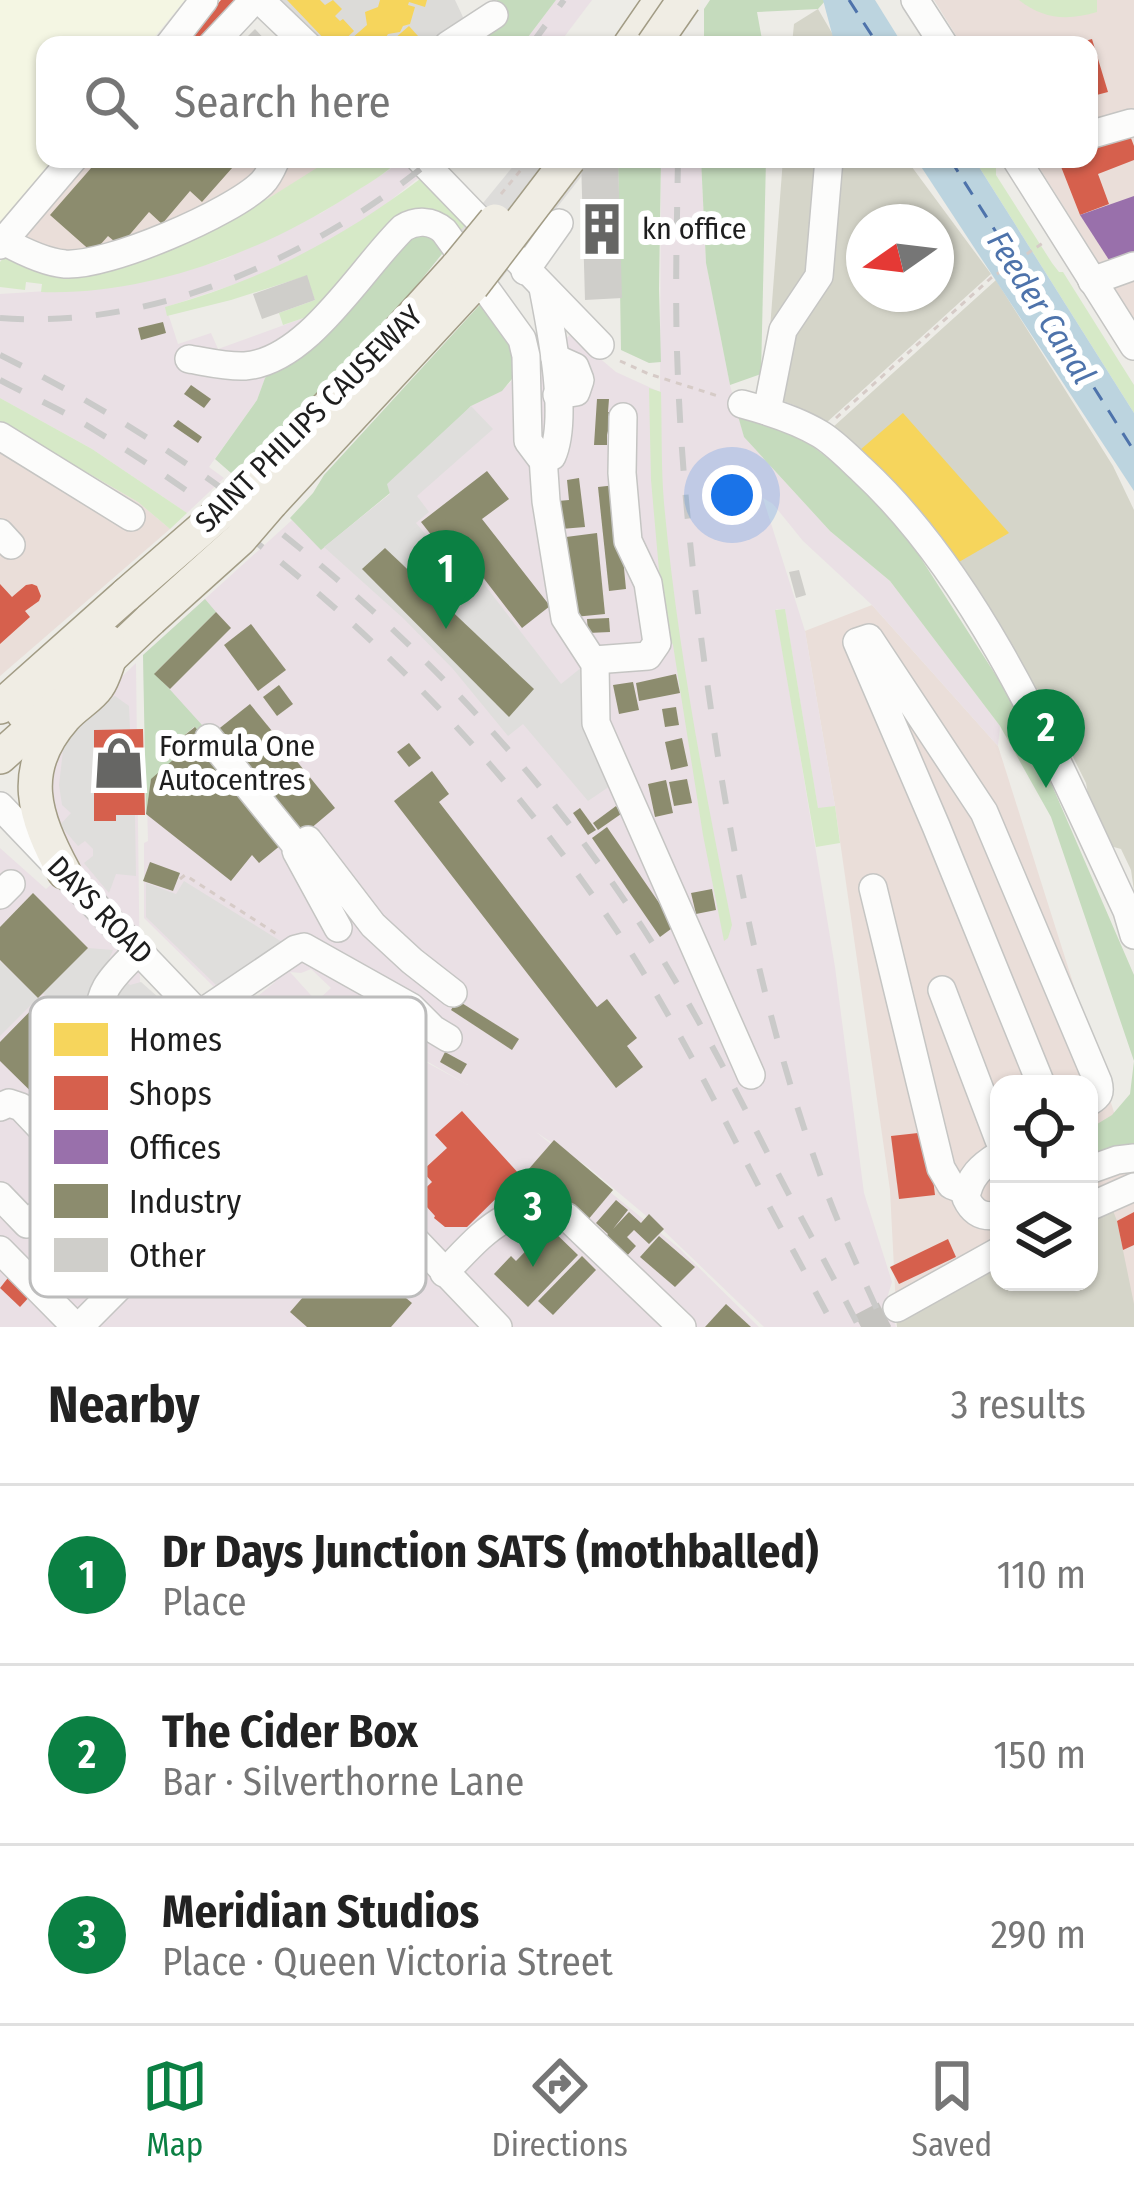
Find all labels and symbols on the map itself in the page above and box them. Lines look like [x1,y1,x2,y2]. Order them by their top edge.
building icon: kn office [573,200,631,258]
north arrow [846,204,954,312]
place label: kn office [642,211,747,247]
water label: Feeder Canal [978,224,1104,391]
street label: SAINT PHILIPS CAUSEWAY [188,298,430,540]
your location [702,465,762,525]
pin: 1 [407,530,485,629]
pin: 2 [1007,689,1085,788]
place label: Formula One Autocentres [159,728,315,798]
shop icon: Formula One Autocentres [90,734,148,792]
street label: DAYS ROAD [40,849,160,971]
legend [30,997,426,1297]
text: Homes [129,1020,222,1060]
text: Shops [129,1074,212,1114]
text: Offices [129,1128,221,1168]
pin: 3 [494,1168,572,1267]
text: Industry [129,1182,241,1222]
text: Other [129,1236,206,1276]

